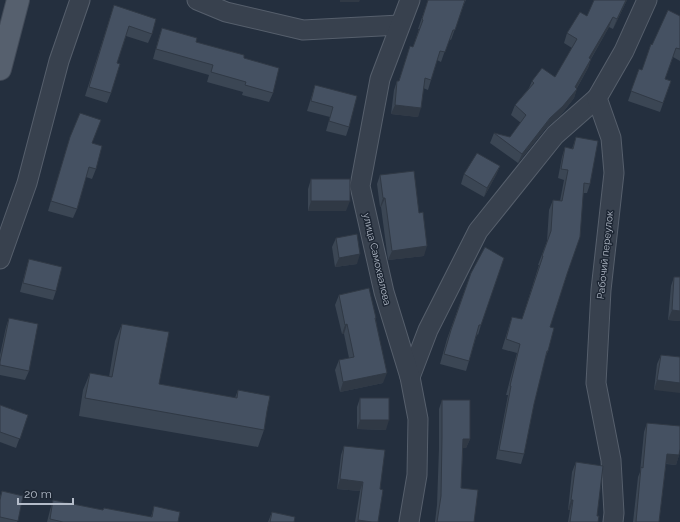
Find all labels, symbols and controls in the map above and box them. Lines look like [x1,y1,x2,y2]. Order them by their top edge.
street label: Рабочий переулок [595,210,615,300]
street label: улица Самохвалова [361,212,393,306]
scale bar [18,480,73,506]
text: 20 m [24,487,52,501]

